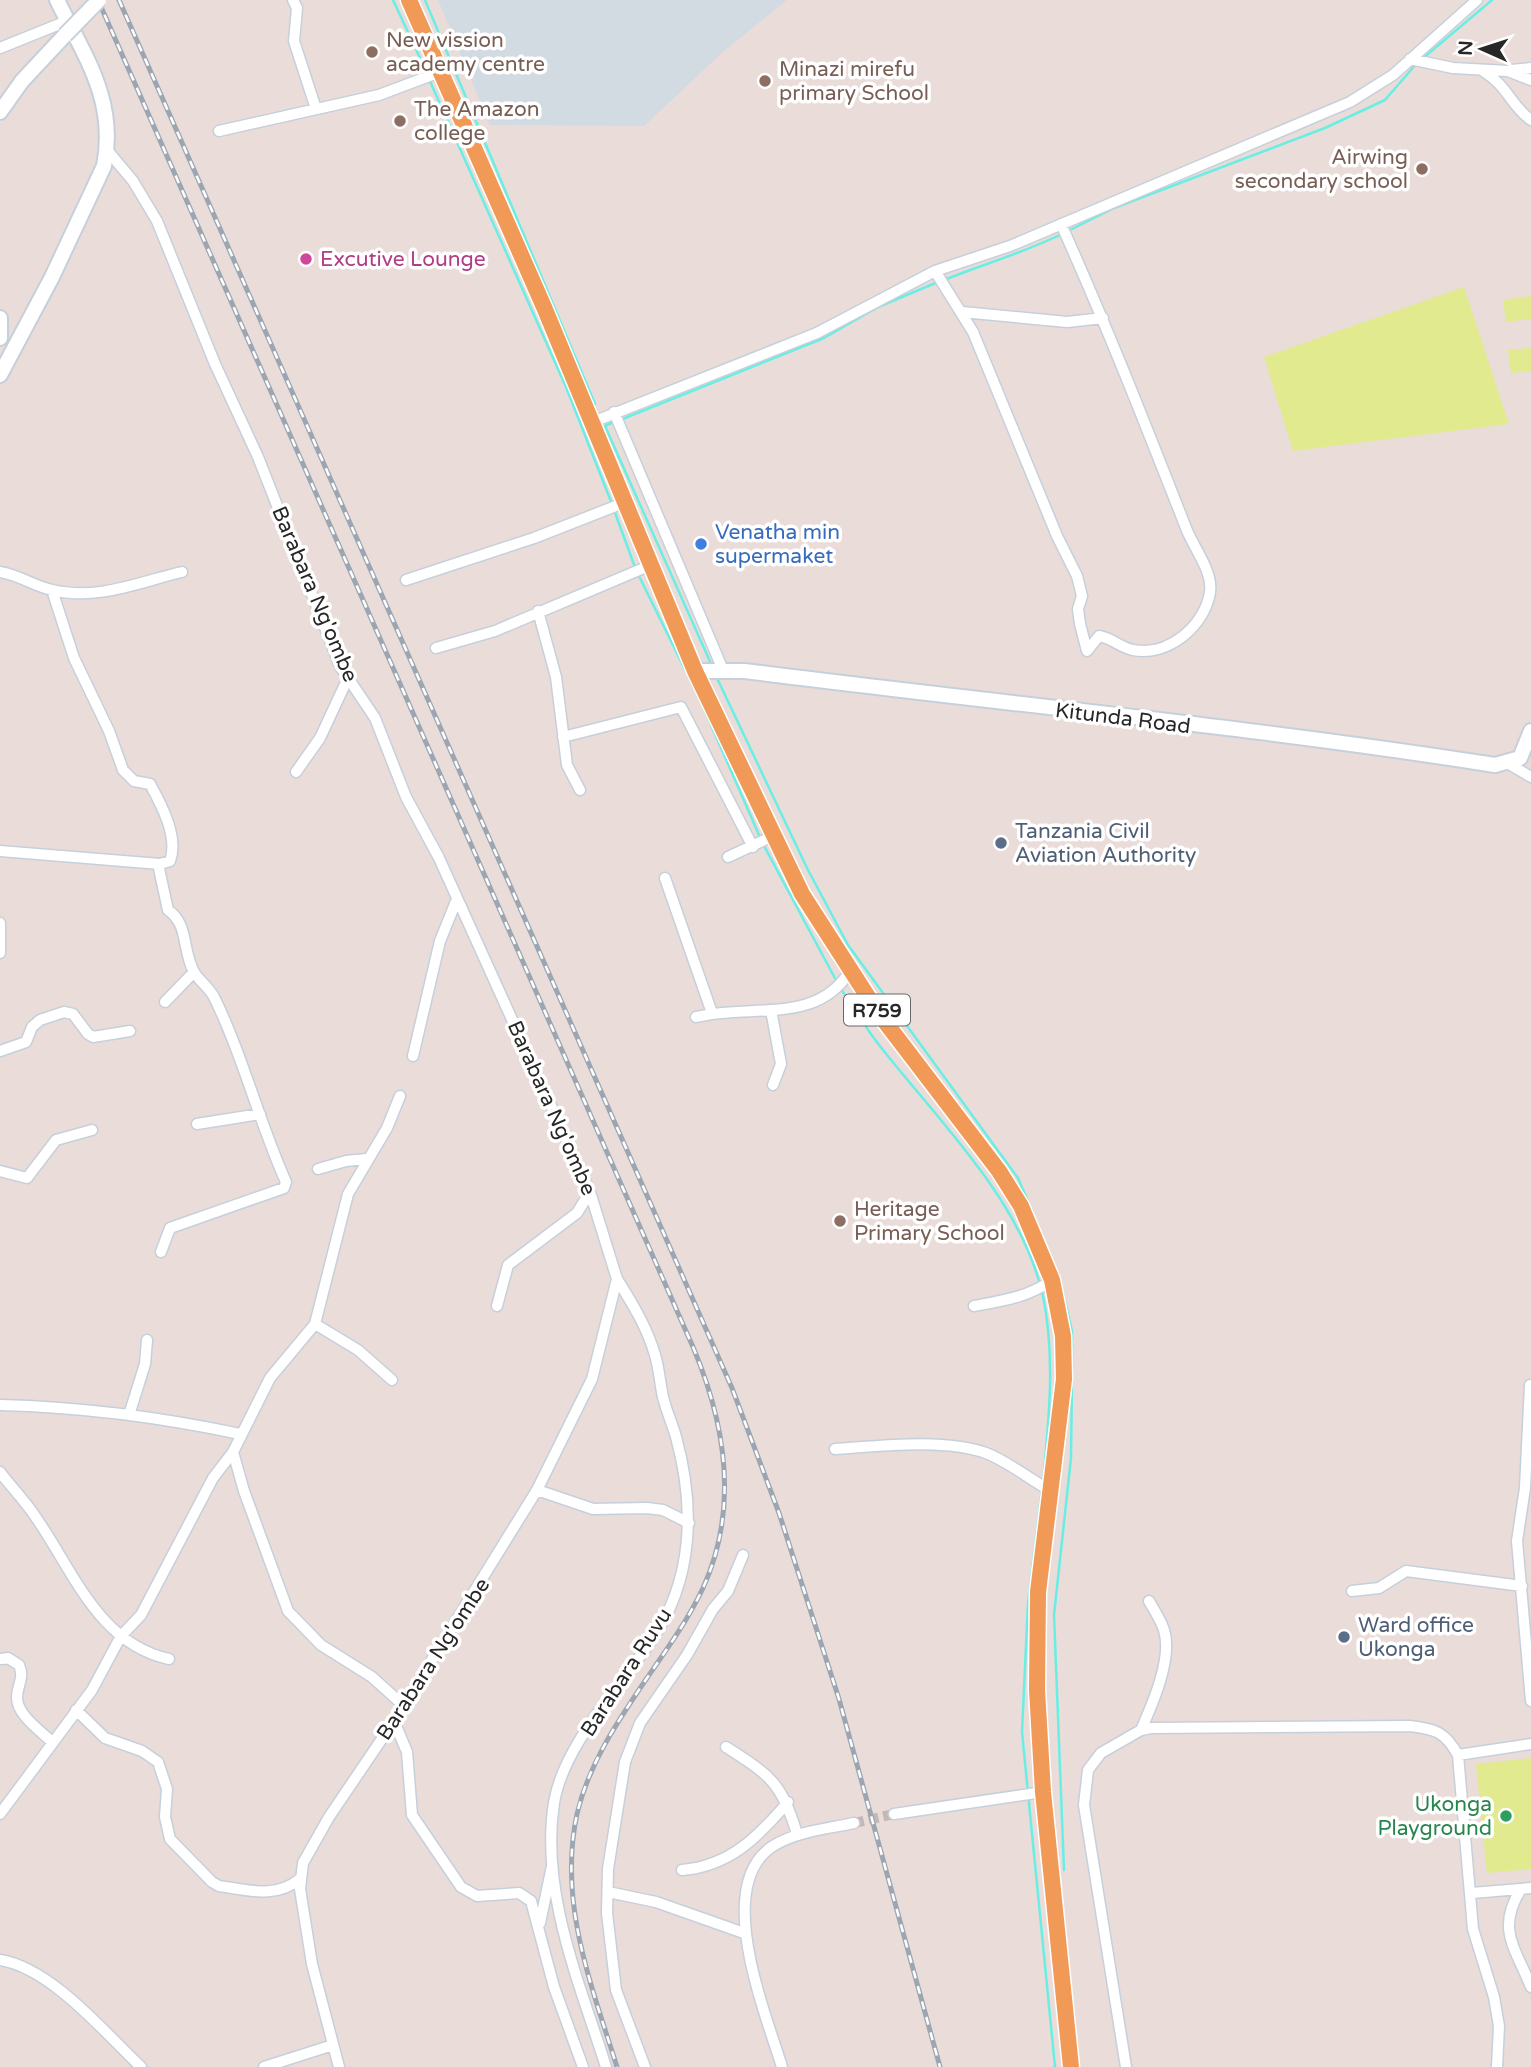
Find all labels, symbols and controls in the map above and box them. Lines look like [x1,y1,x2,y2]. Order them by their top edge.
north arrow [1447,14,1517,84]
place label: New vission academy centre [386,28,545,77]
text: N [1455,40,1477,56]
marker: New vission academy centre [364,44,380,60]
place label: Minazi mirefu primary School [779,57,929,106]
marker: Minazi mirefu primary School [757,73,773,89]
place label: The Amazon college [414,97,539,146]
marker: The Amazon college [392,113,408,129]
place label: Airwing secondary school [1235,145,1408,194]
marker: Airwing secondary school [1414,161,1430,177]
place label: Excutive Lounge [320,247,486,272]
marker: Excutive Lounge [298,251,314,267]
street label: Barabara Ng'ombe [266,503,363,686]
place label: Venatha min supermaket [715,520,840,569]
marker: Venatha min supermaket [693,536,709,552]
street label: Kitunda Road [1054,698,1192,739]
place label: Tanzania Civil Aviation Authority [1015,819,1196,868]
marker: Tanzania Civil Aviation Authority [993,835,1009,851]
road number: R759 [844,994,910,1026]
street label: Barabara Ng'ombe [502,1017,601,1199]
place label: Heritage Primary School [854,1197,1005,1246]
marker: Heritage Primary School [832,1213,848,1229]
street label: Barabara Ng'ombe [372,1573,495,1745]
street label: Barabara Ruvu [576,1603,677,1741]
place label: Ward office Ukonga [1358,1613,1474,1662]
marker: Ward office Ukonga [1336,1629,1352,1645]
place label: Ukonga Playground [1377,1792,1492,1841]
marker: Ukonga Playground [1498,1808,1514,1824]

